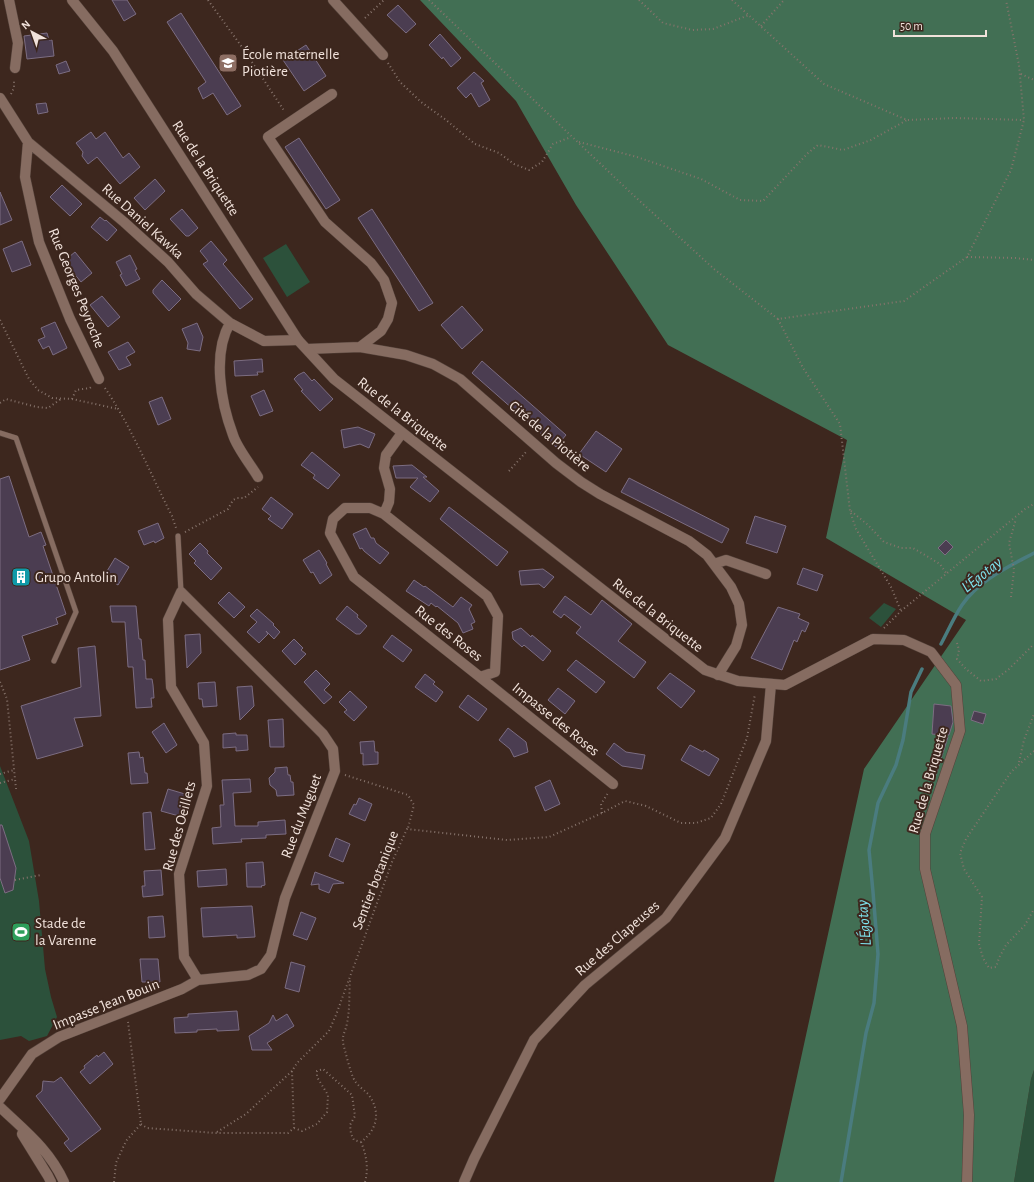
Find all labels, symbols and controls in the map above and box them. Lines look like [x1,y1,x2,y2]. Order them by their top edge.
north arrow [12,12,52,52]
scale bar [894,12,986,38]
text: N [19,18,32,31]
text: 50 m [900,20,923,32]
place label: École maternelle Piotière [242,45,339,79]
school or university icon: École maternelle Piotière [217,52,239,74]
street label: Rue de la Briquette [169,118,242,219]
street label: Rue Daniel Kawka [99,181,187,262]
street label: Rue Georges Peyroche [46,226,108,350]
street label: Rue de la Briquette [355,375,451,454]
street label: Cité de la Piotière [506,398,593,475]
water label: L'Égotay [957,552,1005,595]
building icon: Grupo Antolin [10,566,32,588]
place label: Grupo Antolin [35,570,117,585]
street label: Rue de la Briquette [610,576,706,655]
street label: Rue des Roses [412,603,485,664]
street label: Impasse des Roses [509,680,602,759]
street label: Rue de la Briquette [906,725,951,835]
street label: Rue du Muguet [279,772,324,860]
street label: Rue des Oeillets [160,780,199,873]
street label: Sentier botanique [350,829,401,932]
street label: Rue des Clapeuses [572,898,662,979]
water label: L'Égotay [852,899,874,947]
place label: Stade de la Varenne [35,916,97,948]
sports icon: Stade de la Varenne [10,921,32,943]
street label: Impasse Jean Bouin [51,976,162,1033]

